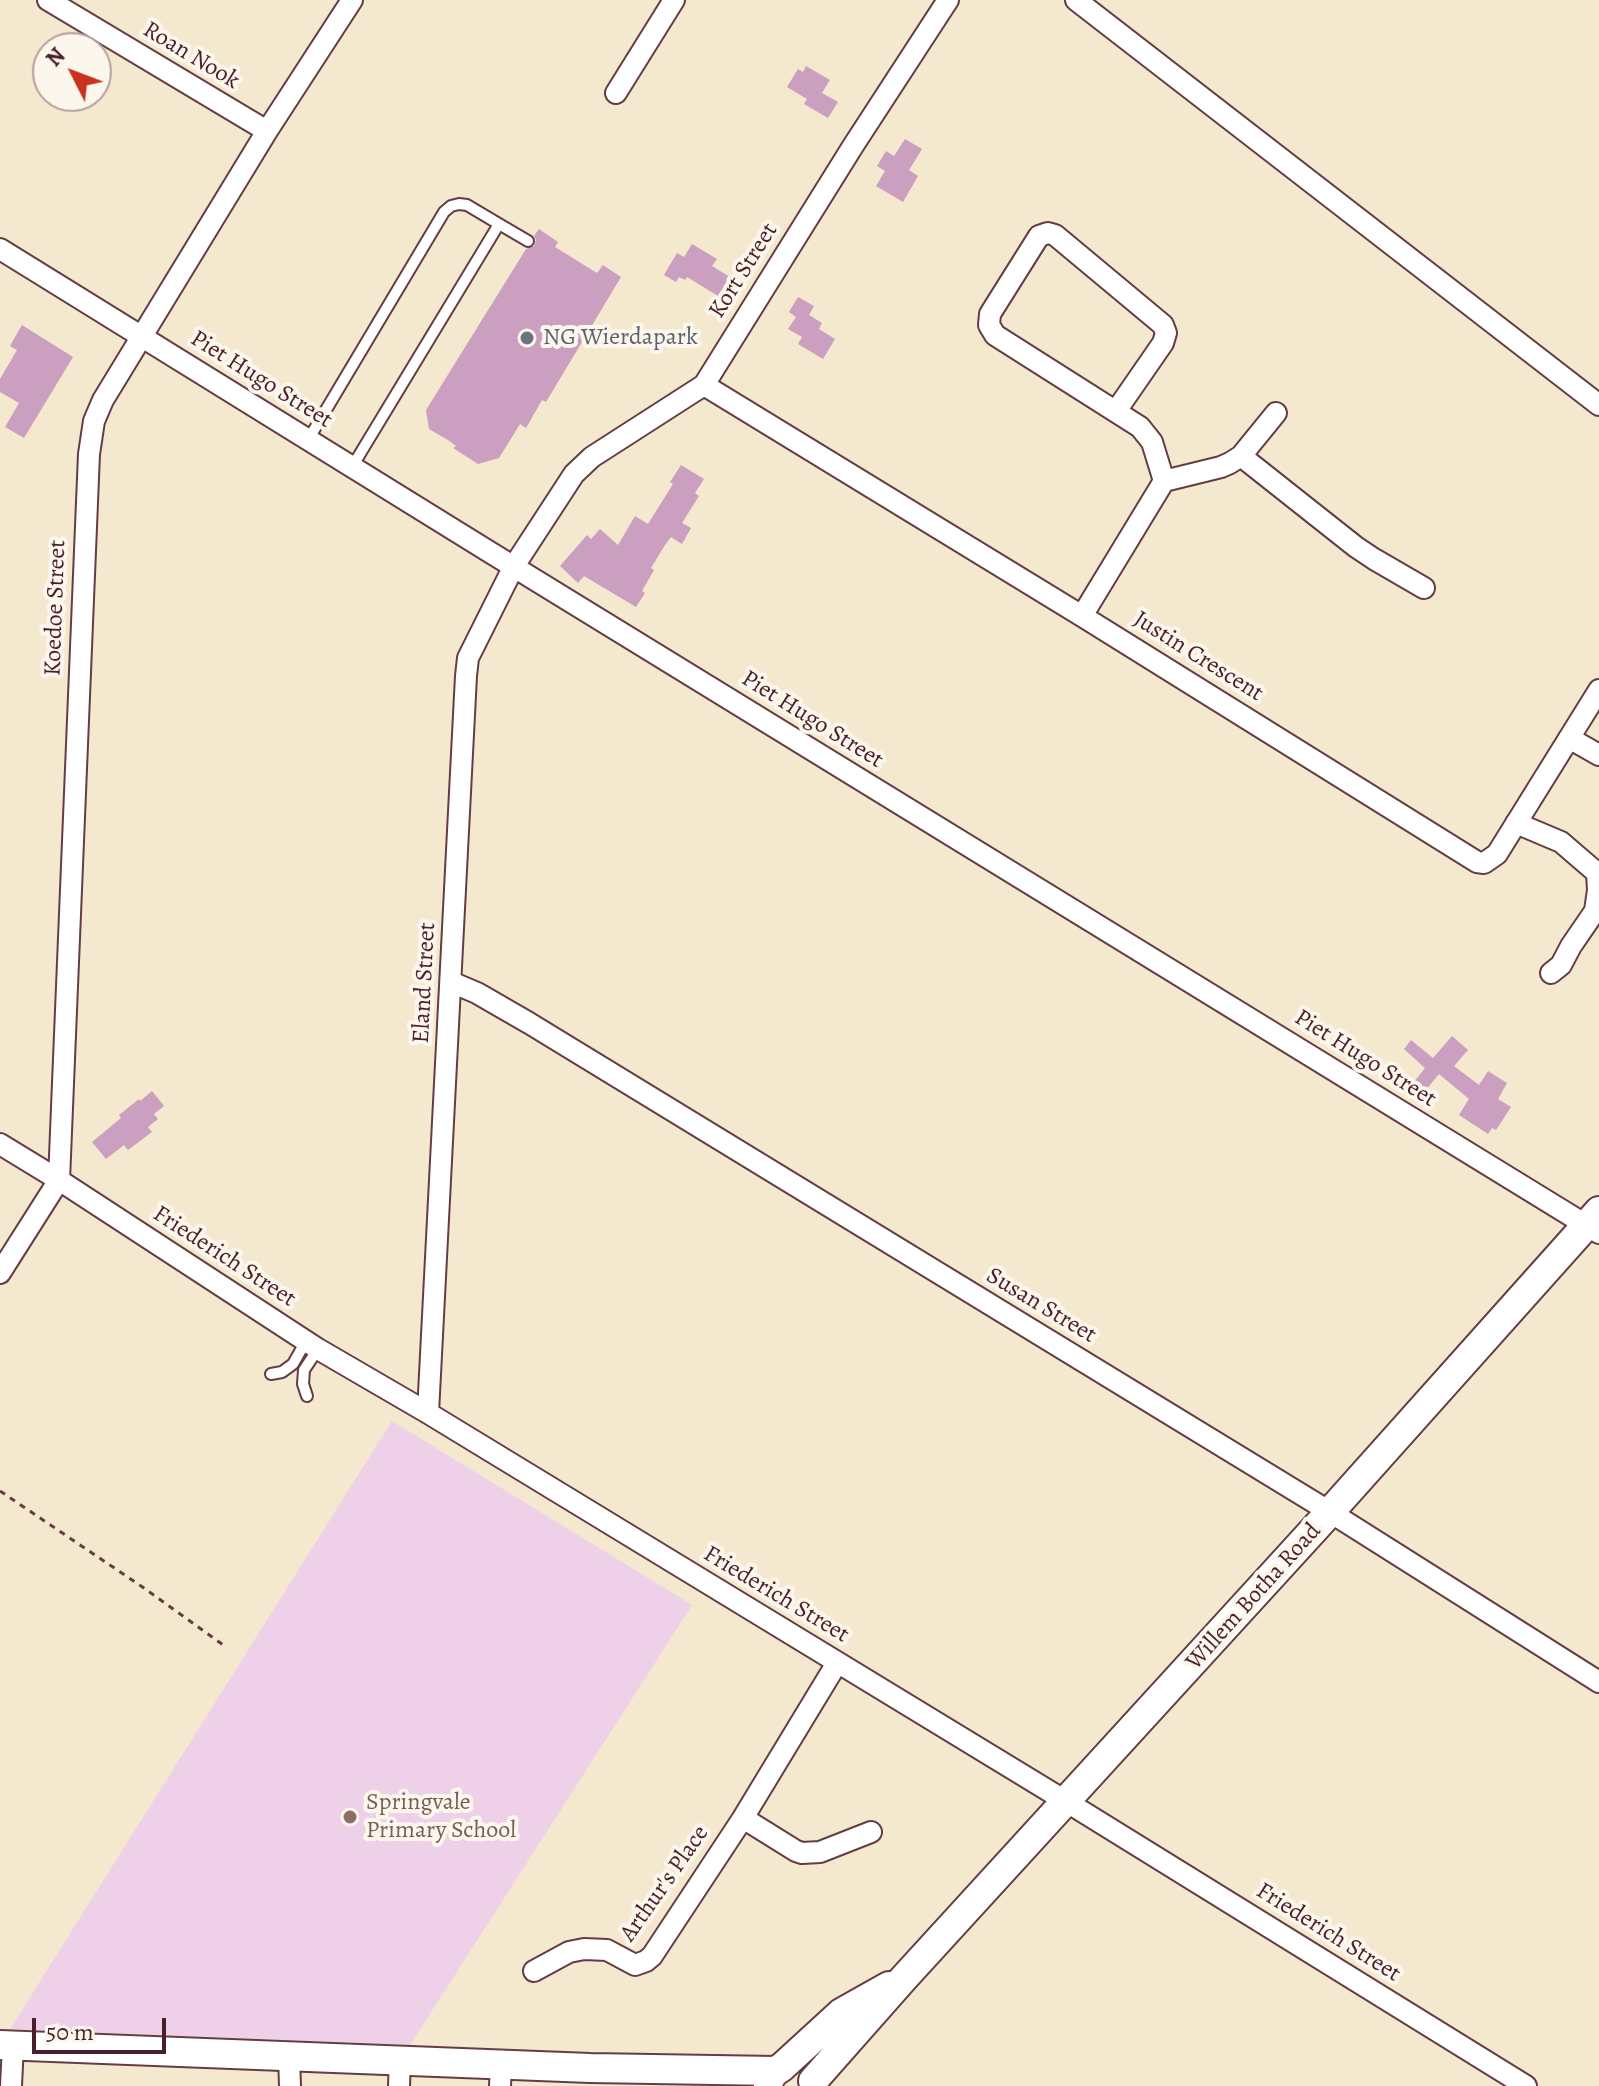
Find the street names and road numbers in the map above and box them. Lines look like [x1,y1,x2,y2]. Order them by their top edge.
street label: Roan Nook [137,16,245,96]
street label: Kort Street [703,218,785,324]
street label: Piet Hugo Street [185,325,337,435]
street label: Koedoe Street [39,539,73,677]
street label: Justin Crescent [1128,606,1268,708]
street label: Piet Hugo Street [736,665,888,775]
street label: Eland Street [407,922,443,1044]
street label: Piet Hugo Street [1289,1004,1441,1114]
street label: Friederich Street [147,1200,301,1314]
street label: Susan Street [981,1262,1101,1350]
street label: Willem Botha Road [1180,1517,1328,1677]
street label: Friederich Street [698,1540,854,1650]
street label: Arthur's Place [614,1820,716,1948]
street label: Friederich Street [1250,1877,1406,1989]

